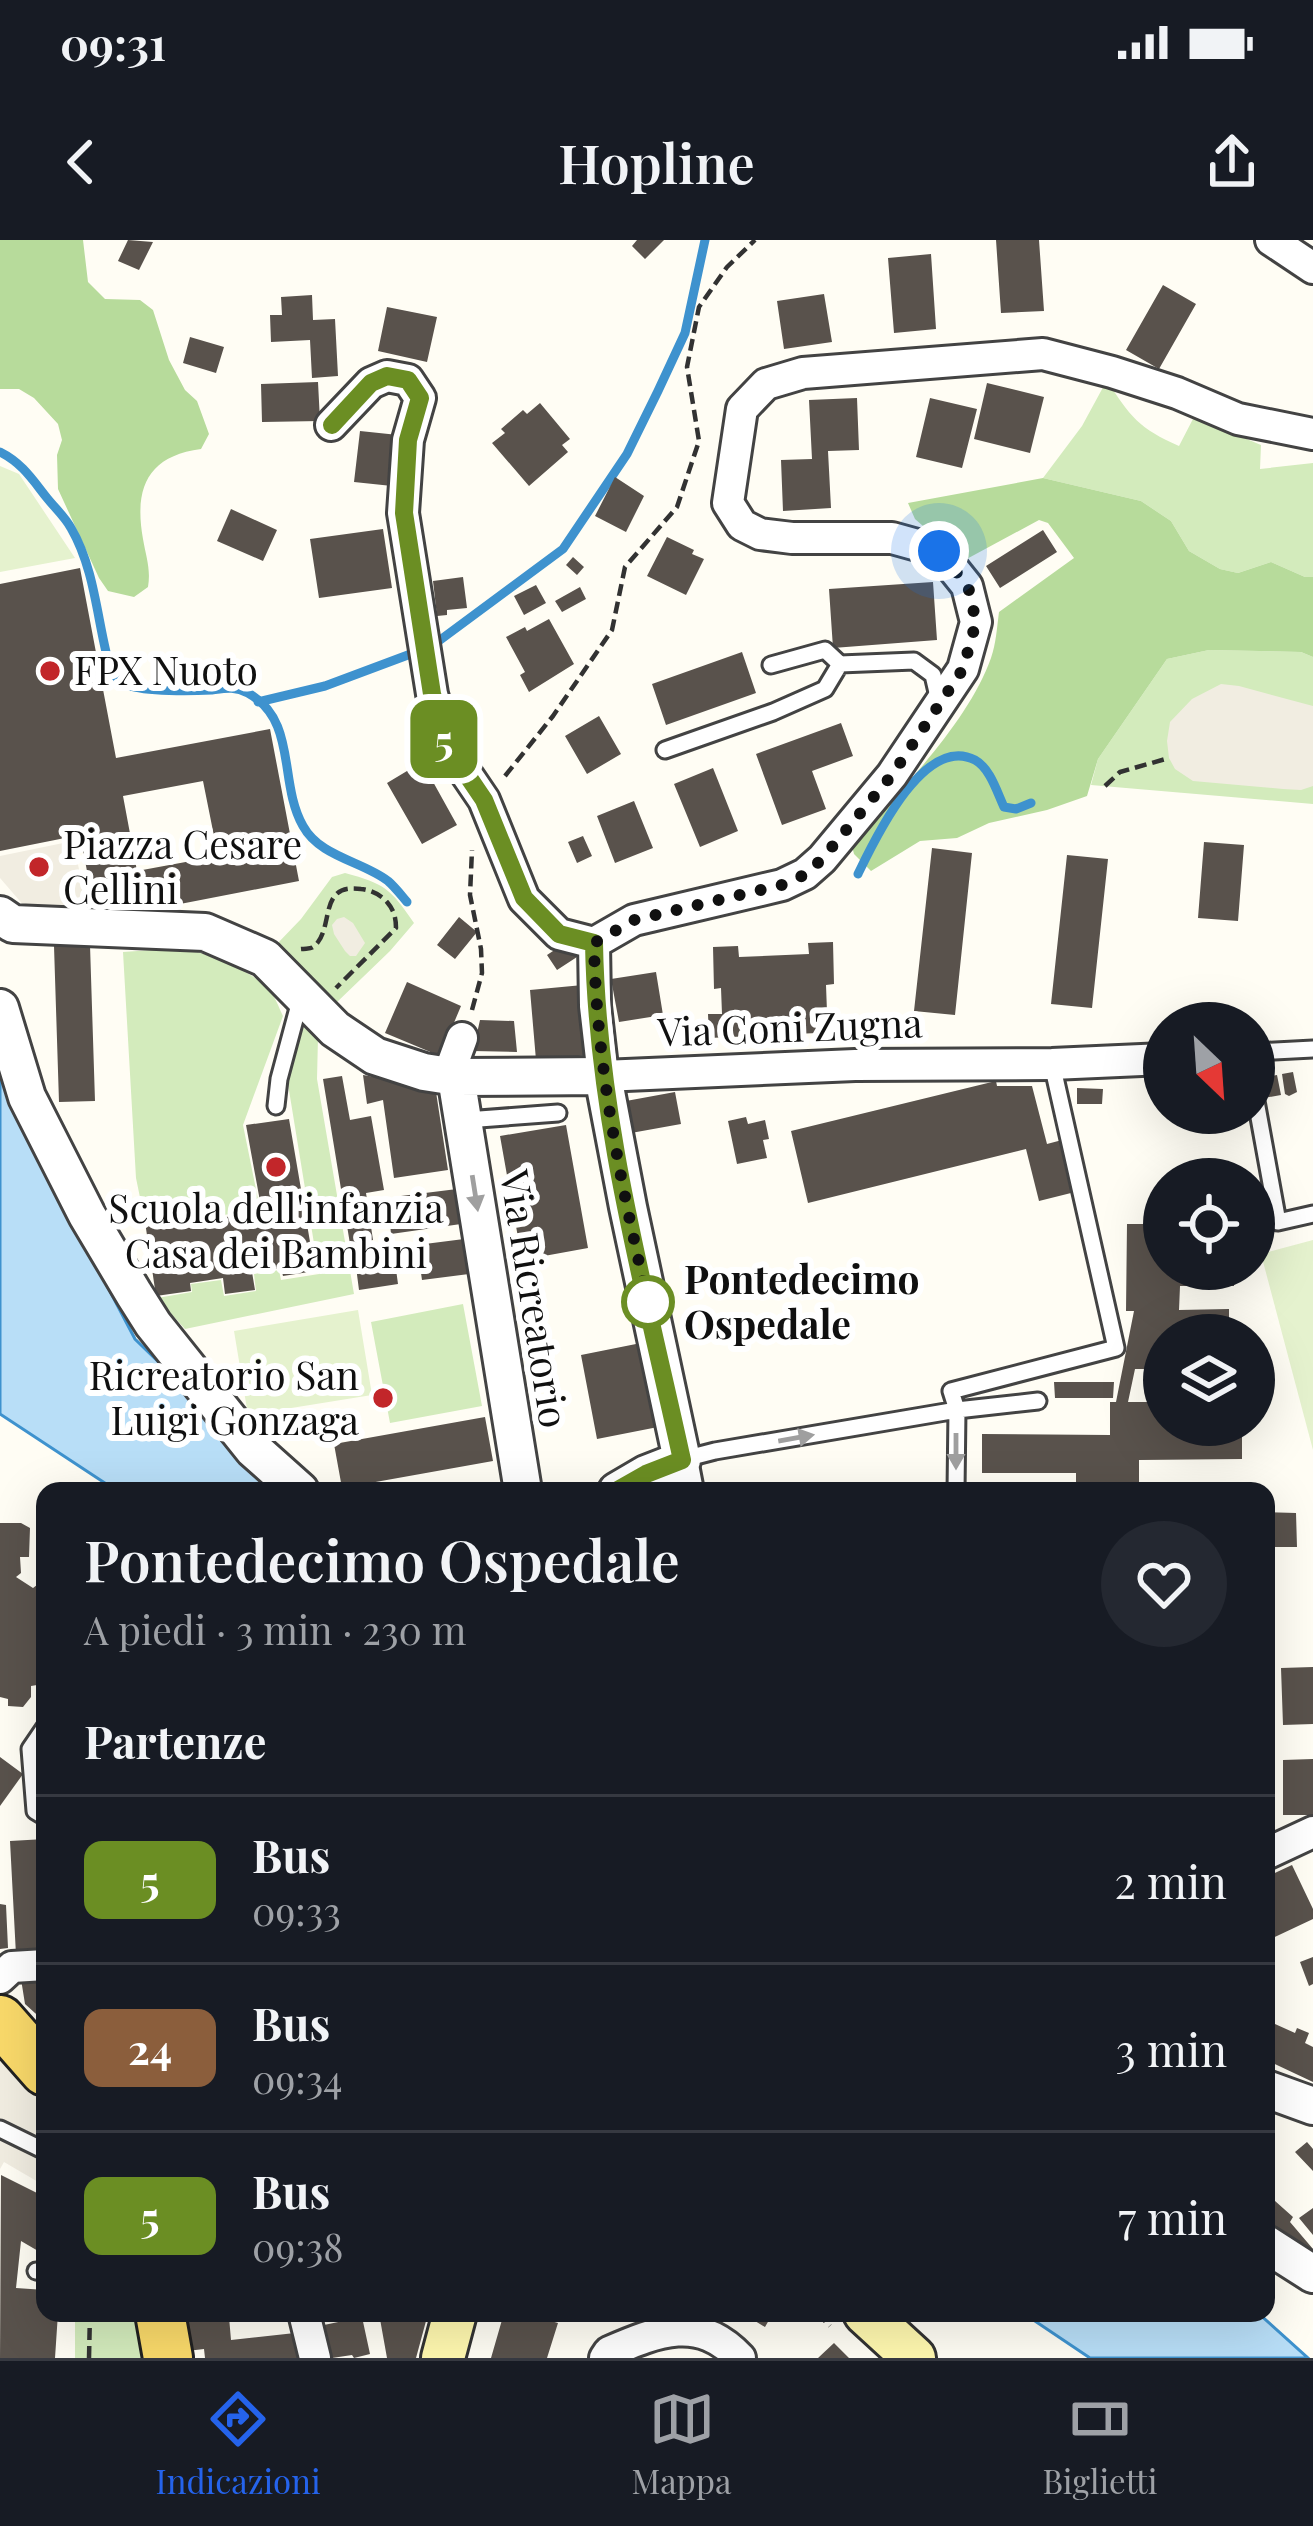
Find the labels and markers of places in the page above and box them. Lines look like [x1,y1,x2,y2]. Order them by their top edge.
place label: FPX Nuoto [74,643,258,695]
marker: FPX Nuoto [37,658,63,684]
place label: Piazza Cesare Cellini [63,817,302,914]
marker: Piazza Cesare Cellini [26,854,52,880]
marker: Scuola dell'infanzia Casa dei Bambini [263,1154,289,1180]
place label: Scuola dell'infanzia Casa dei Bambini [108,1181,444,1278]
place label: Pontedecimo Ospedale [684,1252,920,1349]
marker: Pontedecimo Ospedale [623,1277,673,1327]
place label: Ricreatorio San Luigi Gonzaga [89,1348,360,1445]
marker: Ricreatorio San Luigi Gonzaga [370,1385,396,1411]

